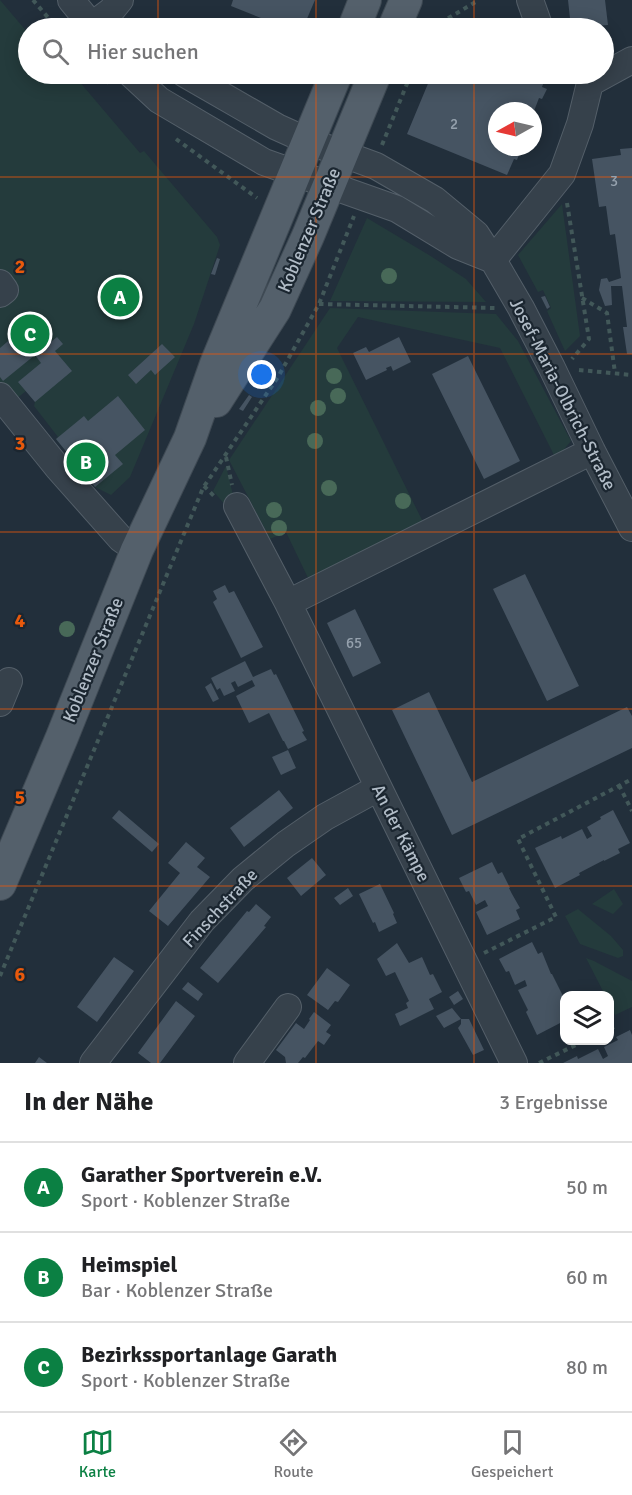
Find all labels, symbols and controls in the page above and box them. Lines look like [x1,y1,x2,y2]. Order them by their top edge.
search box [18,18,614,84]
icon: search [39,35,72,68]
text: Hier suchen [87,38,199,65]
north arrow [488,102,542,156]
house number: 2 [450,115,458,133]
street label: Koblenzer Straße [273,165,345,295]
house number: 3 [610,172,618,190]
text: 2 [15,254,25,279]
pin: A [100,274,140,320]
street label: Josef-Maria-Olbrich-Straße [505,294,621,494]
pin: C [10,312,50,356]
your location [247,360,276,389]
text: 3 [15,431,25,456]
pin: B [66,440,106,484]
street label: Koblenzer Straße [58,594,128,726]
text: 4 [15,608,26,633]
house number: 65 [346,634,362,652]
street label: An der Kämpe [367,780,435,886]
text: 5 [15,785,25,810]
street label: Finschstraße [178,864,262,952]
text: 6 [15,962,26,987]
map controls [560,991,614,1045]
button: layers [560,991,614,1045]
text: In der Nähe [24,1086,154,1118]
text: 3 Ergebnisse [499,1090,608,1115]
text: Garather Sportverein e.V. [81,1161,322,1188]
text: A [37,1175,50,1200]
text: 50 m [566,1175,608,1200]
text: Sport · Koblenzer Straße [81,1188,290,1213]
text: Heimspiel [81,1251,177,1278]
text: B [37,1265,50,1290]
text: 60 m [566,1265,608,1290]
text: Bar · Koblenzer Straße [81,1278,273,1303]
text: Bezirkssportanlage Garath [81,1341,337,1368]
text: C [37,1355,50,1380]
text: 80 m [566,1355,608,1380]
text: Sport · Koblenzer Straße [81,1368,290,1393]
tab: Karte [79,1426,116,1482]
tab: Route [274,1426,314,1482]
tab: Gespeichert [471,1426,553,1482]

